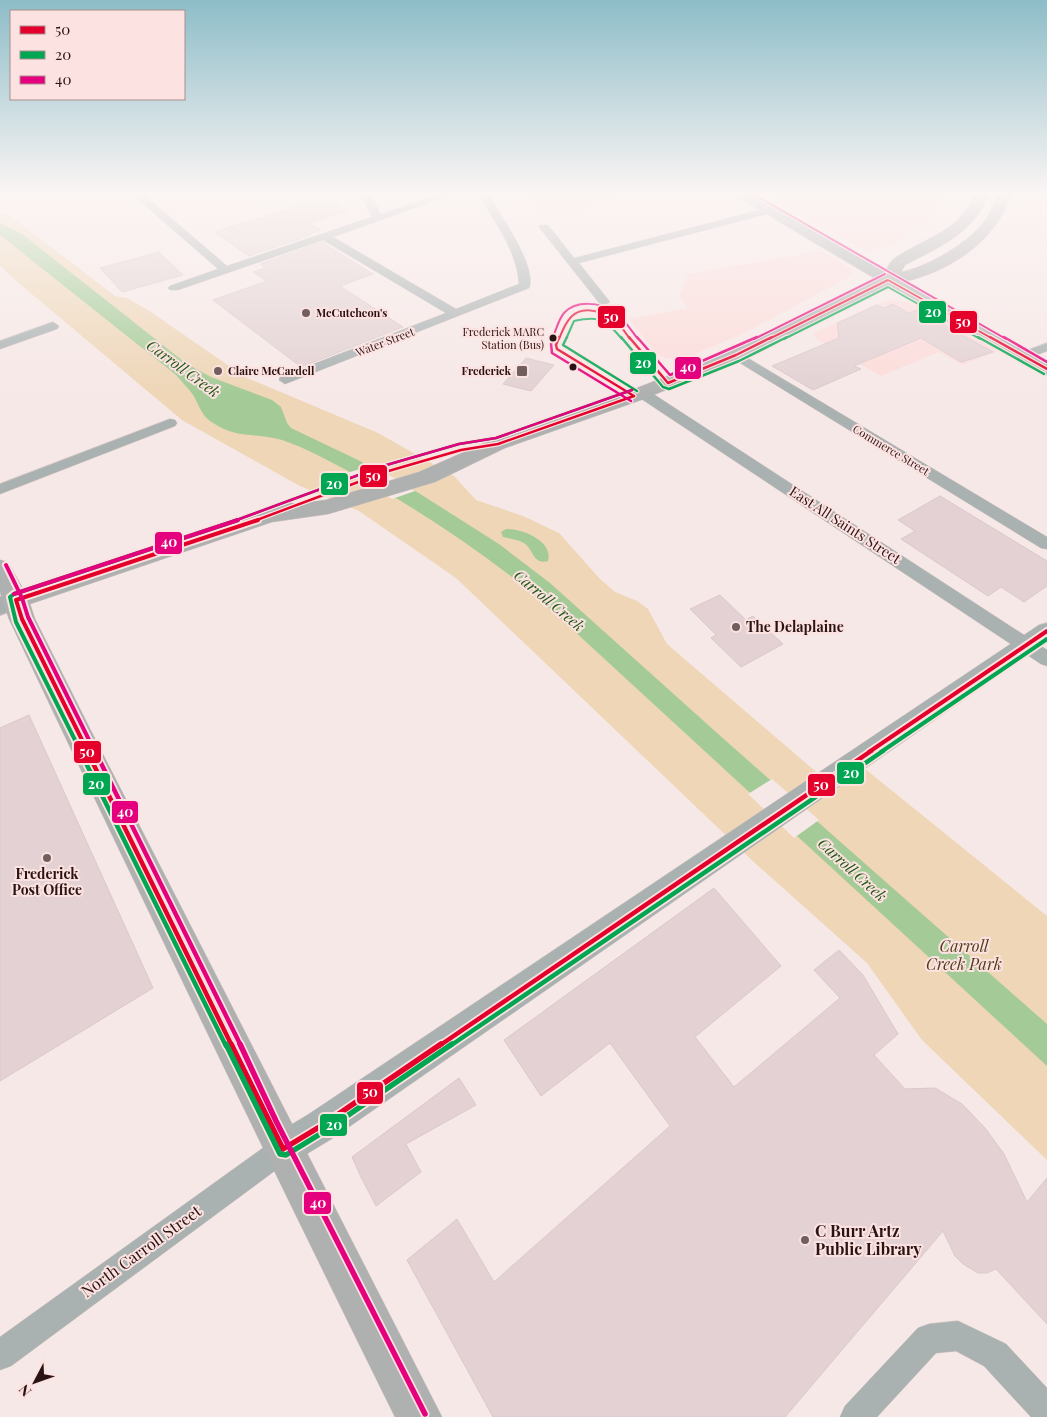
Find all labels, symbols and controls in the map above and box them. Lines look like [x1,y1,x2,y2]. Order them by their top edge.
legend [10,10,185,100]
text: 50 [55,19,70,39]
text: 20 [55,44,71,64]
text: 40 [55,69,71,89]
line badge: 20 [918,300,947,324]
text: 20 [925,302,941,321]
place label: McCutcheon's [316,305,387,320]
line badge: 50 [597,305,626,329]
marker: McCutcheon's [300,307,312,319]
text: 50 [603,307,619,326]
line badge: 50 [949,310,978,334]
text: 50 [955,312,971,331]
street label: Water Street [353,324,416,360]
place label: Frederick MARC Station (Bus) [462,324,544,352]
marker: Frederick MARC Station (Bus) [548,333,558,343]
water label: Carroll Creek [143,335,224,402]
line badge: 20 [629,351,657,375]
text: 20 [635,353,651,372]
line badge: 40 [674,356,702,380]
text: 40 [680,357,696,376]
unlabelled marker [568,362,578,372]
place label: Claire McCardell [228,363,315,378]
place label: Frederick [461,363,512,378]
marker: Frederick [515,364,529,378]
marker: Claire McCardell [212,365,224,377]
street label: Commerce Street [850,421,932,478]
line badge: 50 [359,464,388,488]
text: 50 [365,466,381,485]
line badge: 20 [320,472,349,496]
text: 20 [326,474,342,493]
street label: East All Saints Street [786,481,905,568]
line badge: 40 [154,531,183,555]
text: 40 [161,532,177,551]
water label: Carroll Creek [510,565,589,636]
place label: The Delaplaine [746,617,844,636]
marker: The Delaplaine [730,621,742,633]
line badge: 50 [73,740,102,764]
text: 50 [79,742,95,761]
line badge: 20 [836,761,865,785]
text: 20 [843,763,859,782]
line badge: 20 [82,772,111,796]
line badge: 50 [807,773,836,797]
text: 20 [88,774,104,793]
text: 50 [813,775,829,794]
line badge: 40 [111,800,139,824]
text: 40 [117,802,133,821]
water label: Carroll Creek [814,833,892,906]
marker: Frederick Post Office [41,852,53,864]
place label: Frederick Post Office [12,864,82,899]
park label: Carroll Creek Park [926,935,1002,974]
line badge: 50 [356,1081,384,1105]
text: 50 [362,1082,378,1101]
line badge: 20 [319,1113,348,1137]
text: 20 [326,1115,342,1134]
line badge: 40 [303,1191,332,1215]
text: 40 [310,1193,326,1212]
street label: North Carroll Street [76,1200,205,1301]
place label: C Burr Artz Public Library [815,1220,922,1259]
marker: C Burr Artz Public Library [799,1234,811,1246]
north arrow [10,1357,60,1407]
text: N [14,1381,35,1401]

